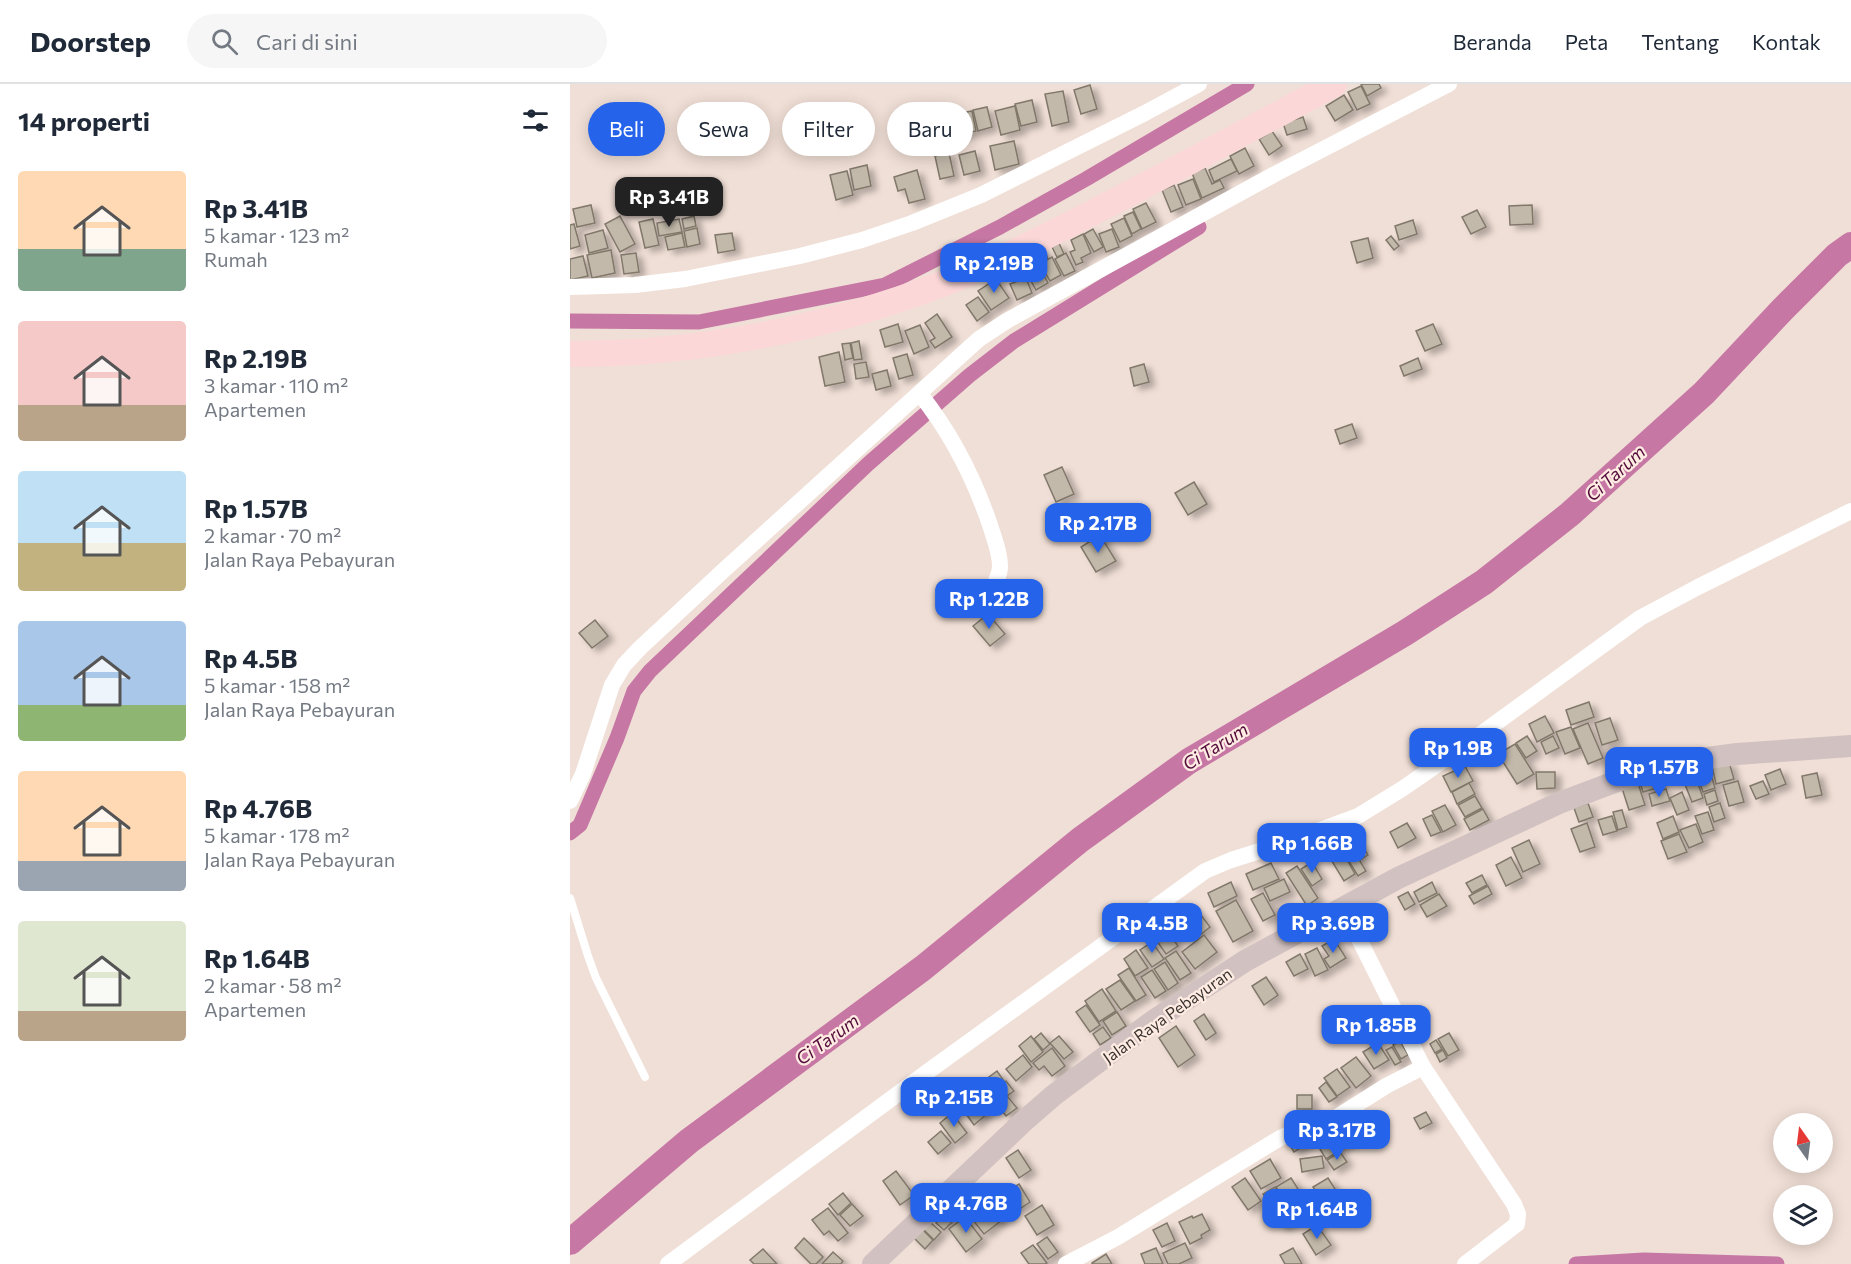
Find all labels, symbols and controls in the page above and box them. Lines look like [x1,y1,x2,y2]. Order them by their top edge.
search box [187,14,607,68]
text: Doorstep [30,24,151,58]
icon: search [208,25,241,58]
text: Cari di sini [256,28,358,55]
text: Beranda [1453,29,1532,54]
text: Peta [1565,29,1608,54]
text: Tentang [1641,29,1719,54]
text: Kontak [1752,29,1821,54]
chip: Beli [588,102,665,156]
chip: Sewa [677,102,770,156]
chip: Filter [782,102,875,156]
chip: Baru [887,102,973,156]
icon: filters [519,104,552,137]
text: 14 properti [18,105,150,136]
pin: Rp 3.41B [607,177,731,228]
text: Rp 3.41B [629,184,709,208]
text: Rp 3.41B [204,192,308,223]
icon: home [66,195,138,267]
text: 5 kamar · 123 m² [204,223,349,247]
pin: Rp 2.19B [932,243,1056,294]
text: Rumah [204,247,268,271]
text: Rp 2.19B [954,250,1034,274]
text: Rp 2.19B [204,342,307,373]
icon: home [66,345,138,417]
text: 3 kamar · 110 m² [204,373,348,397]
text: Apartemen [204,397,306,421]
water label: Ci Tarum [1581,440,1649,506]
text: Rp 1.57B [204,492,308,523]
icon: home [66,495,138,567]
pin: Rp 2.17B [1036,503,1160,554]
text: Rp 2.17B [1059,510,1137,534]
text: 2 kamar · 70 m² [204,523,341,547]
text: Jalan Raya Pebayuran [204,547,395,571]
pin: Rp 1.22B [927,579,1051,630]
text: Rp 1.22B [949,586,1029,610]
text: Rp 4.5B [204,642,297,673]
icon: home [66,645,138,717]
text: 5 kamar · 158 m² [204,673,350,697]
text: Jalan Raya Pebayuran [204,697,395,721]
water label: Ci Tarum [1178,717,1252,775]
pin: Rp 1.9B [1403,728,1513,779]
text: Rp 1.9B [1423,735,1493,759]
pin: Rp 1.57B [1597,747,1721,798]
text: Rp 1.57B [1619,754,1699,778]
text: Rp 4.76B [204,792,312,823]
icon: home [66,795,138,867]
text: 5 kamar · 178 m² [204,823,349,847]
pin: Rp 1.66B [1250,823,1374,874]
text: Rp 1.66B [1271,830,1353,854]
text: Jalan Raya Pebayuran [204,847,395,871]
pin: Rp 4.5B [1097,903,1207,954]
pin: Rp 3.69B [1271,903,1395,954]
text: Rp 4.5B [1116,910,1188,934]
text: Rp 3.69B [1291,910,1375,934]
text: Rp 1.64B [204,942,310,973]
icon: home [66,945,138,1017]
street label: Jalan Raya Pebayuran [1099,963,1235,1067]
text: 2 kamar · 58 m² [204,973,341,997]
text: Apartemen [204,997,306,1021]
pin: Rp 1.85B [1314,1005,1438,1056]
water label: Ci Tarum [791,1009,863,1069]
text: Rp 1.85B [1336,1012,1416,1036]
pin: Rp 2.15B [892,1077,1016,1128]
text: Rp 2.15B [915,1084,993,1108]
pin: Rp 3.17B [1275,1110,1399,1161]
north arrow [1773,1113,1833,1173]
map controls [1773,1113,1833,1245]
text: Rp 3.17B [1298,1117,1376,1141]
pin: Rp 4.76B [904,1183,1028,1234]
button: layers [1773,1185,1833,1245]
pin: Rp 1.64B [1255,1189,1379,1240]
text: Rp 4.76B [924,1190,1008,1214]
text: Rp 1.64B [1276,1196,1358,1220]

